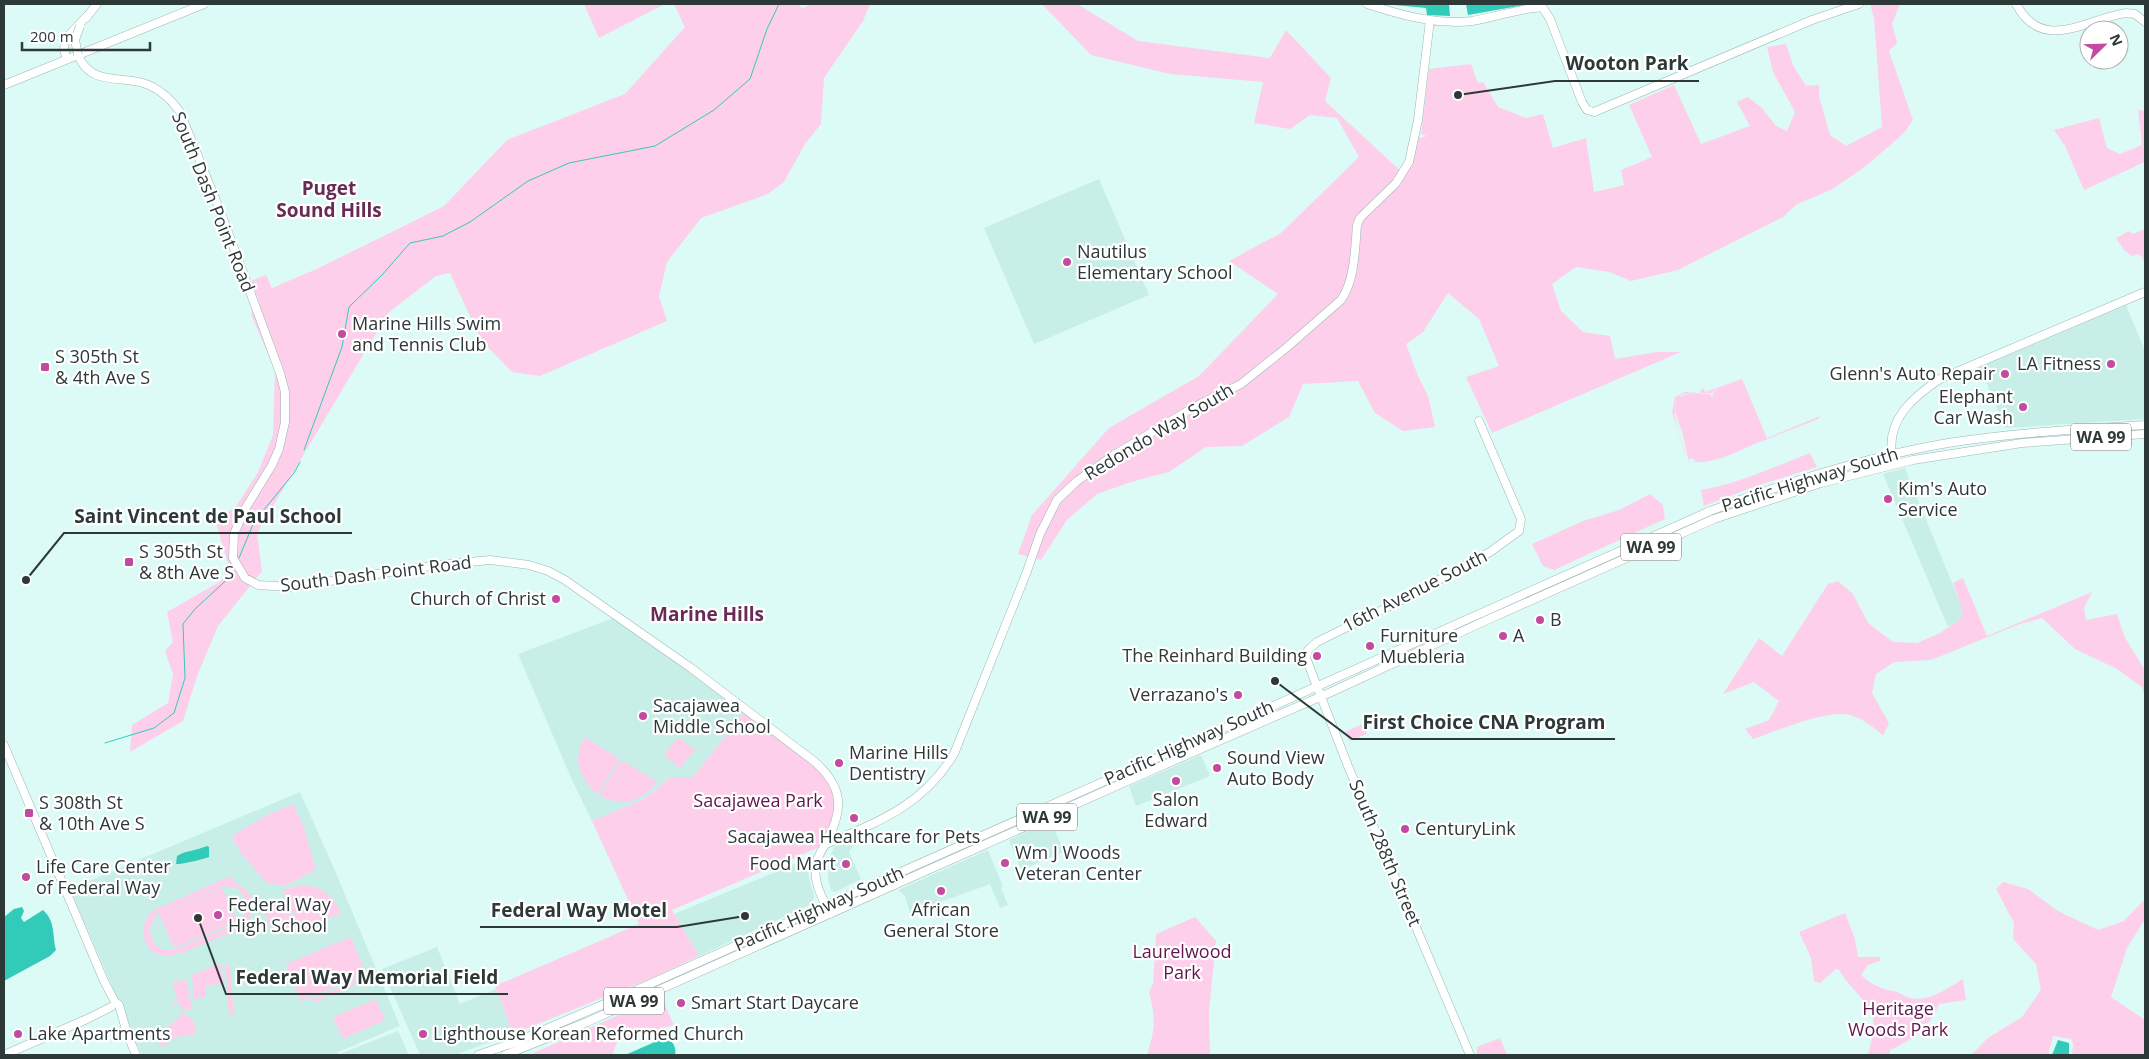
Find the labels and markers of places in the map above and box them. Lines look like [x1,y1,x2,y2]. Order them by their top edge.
callout: Wooton Park [1555,47,1699,81]
place label: Nautilus Elementary School [1077,239,1233,284]
marker: Nautilus Elementary School [1061,256,1073,268]
place label: Marine Hills Swim and Tennis Club [352,311,501,356]
marker: Marine Hills Swim and Tennis Club [336,328,348,340]
place label: S 305th St & 4th Ave S [55,344,150,389]
place label: LA Fitness [2017,351,2101,375]
marker: LA Fitness [2105,358,2117,370]
marker: S 305th St & 4th Ave S [39,361,51,373]
place label: Glenn's Auto Repair [1830,361,1996,385]
marker: Glenn's Auto Repair [1999,368,2011,380]
place label: Elephant Car Wash [1933,384,2013,429]
marker: Elephant Car Wash [2017,401,2029,413]
place label: Kim's Auto Service [1898,476,1987,521]
marker: Kim's Auto Service [1882,493,1894,505]
callout: Saint Vincent de Paul School [64,499,352,533]
place label: S 305th St & 8th Ave S [139,539,234,584]
marker: S 305th St & 8th Ave S [123,556,135,568]
place label: Church of Christ [410,586,546,610]
marker: Church of Christ [550,593,562,605]
place label: B [1550,607,1562,631]
marker: B [1534,614,1546,626]
place label: Furniture Muebleria [1380,623,1465,668]
place label: A [1513,623,1525,647]
marker: A [1497,630,1509,642]
marker: Furniture Muebleria [1364,640,1376,652]
place label: The Reinhard Building [1122,643,1307,667]
marker: The Reinhard Building [1311,650,1323,662]
place label: Verrazano's [1130,682,1228,706]
marker: Verrazano's [1232,689,1244,701]
place label: Sacajawea Middle School [653,693,771,738]
callout: First Choice CNA Program [1352,705,1615,739]
marker: Sacajawea Middle School [637,710,649,722]
place label: Marine Hills Dentistry [849,740,948,785]
place label: Sound View Auto Body [1227,745,1325,790]
marker: Marine Hills Dentistry [833,757,845,769]
marker: Sound View Auto Body [1211,762,1223,774]
marker: Salon Edward [1170,775,1182,787]
place label: Salon Edward [1144,787,1208,832]
place label: S 308th St & 10th Ave S [39,790,145,835]
marker: S 308th St & 10th Ave S [23,807,35,819]
marker: Sacajawea Healthcare for Pets [848,812,860,824]
place label: CenturyLink [1415,816,1516,840]
marker: CenturyLink [1399,823,1411,835]
place label: Sacajawea Healthcare for Pets [728,824,980,848]
place label: Wm J Woods Veteran Center [1015,840,1142,885]
place label: Food Mart [749,851,836,875]
place label: Life Care Center of Federal Way [36,854,171,899]
marker: Wm J Woods Veteran Center [999,857,1011,869]
marker: Food Mart [840,858,852,870]
marker: Life Care Center of Federal Way [20,871,32,883]
marker: African General Store [935,885,947,897]
place label: Federal Way High School [228,892,332,937]
callout: Federal Way Motel [480,893,677,927]
place label: African General Store [883,897,999,942]
marker: Federal Way High School [212,909,224,921]
callout: Federal Way Memorial Field [226,960,508,994]
place label: Smart Start Daycare [691,990,859,1014]
marker: Smart Start Daycare [675,997,687,1009]
place label: Lake Apartments [28,1021,171,1045]
place label: Lighthouse Korean Reformed Church [433,1021,744,1045]
marker: Lake Apartments [12,1028,24,1040]
marker: Lighthouse Korean Reformed Church [417,1028,429,1040]

